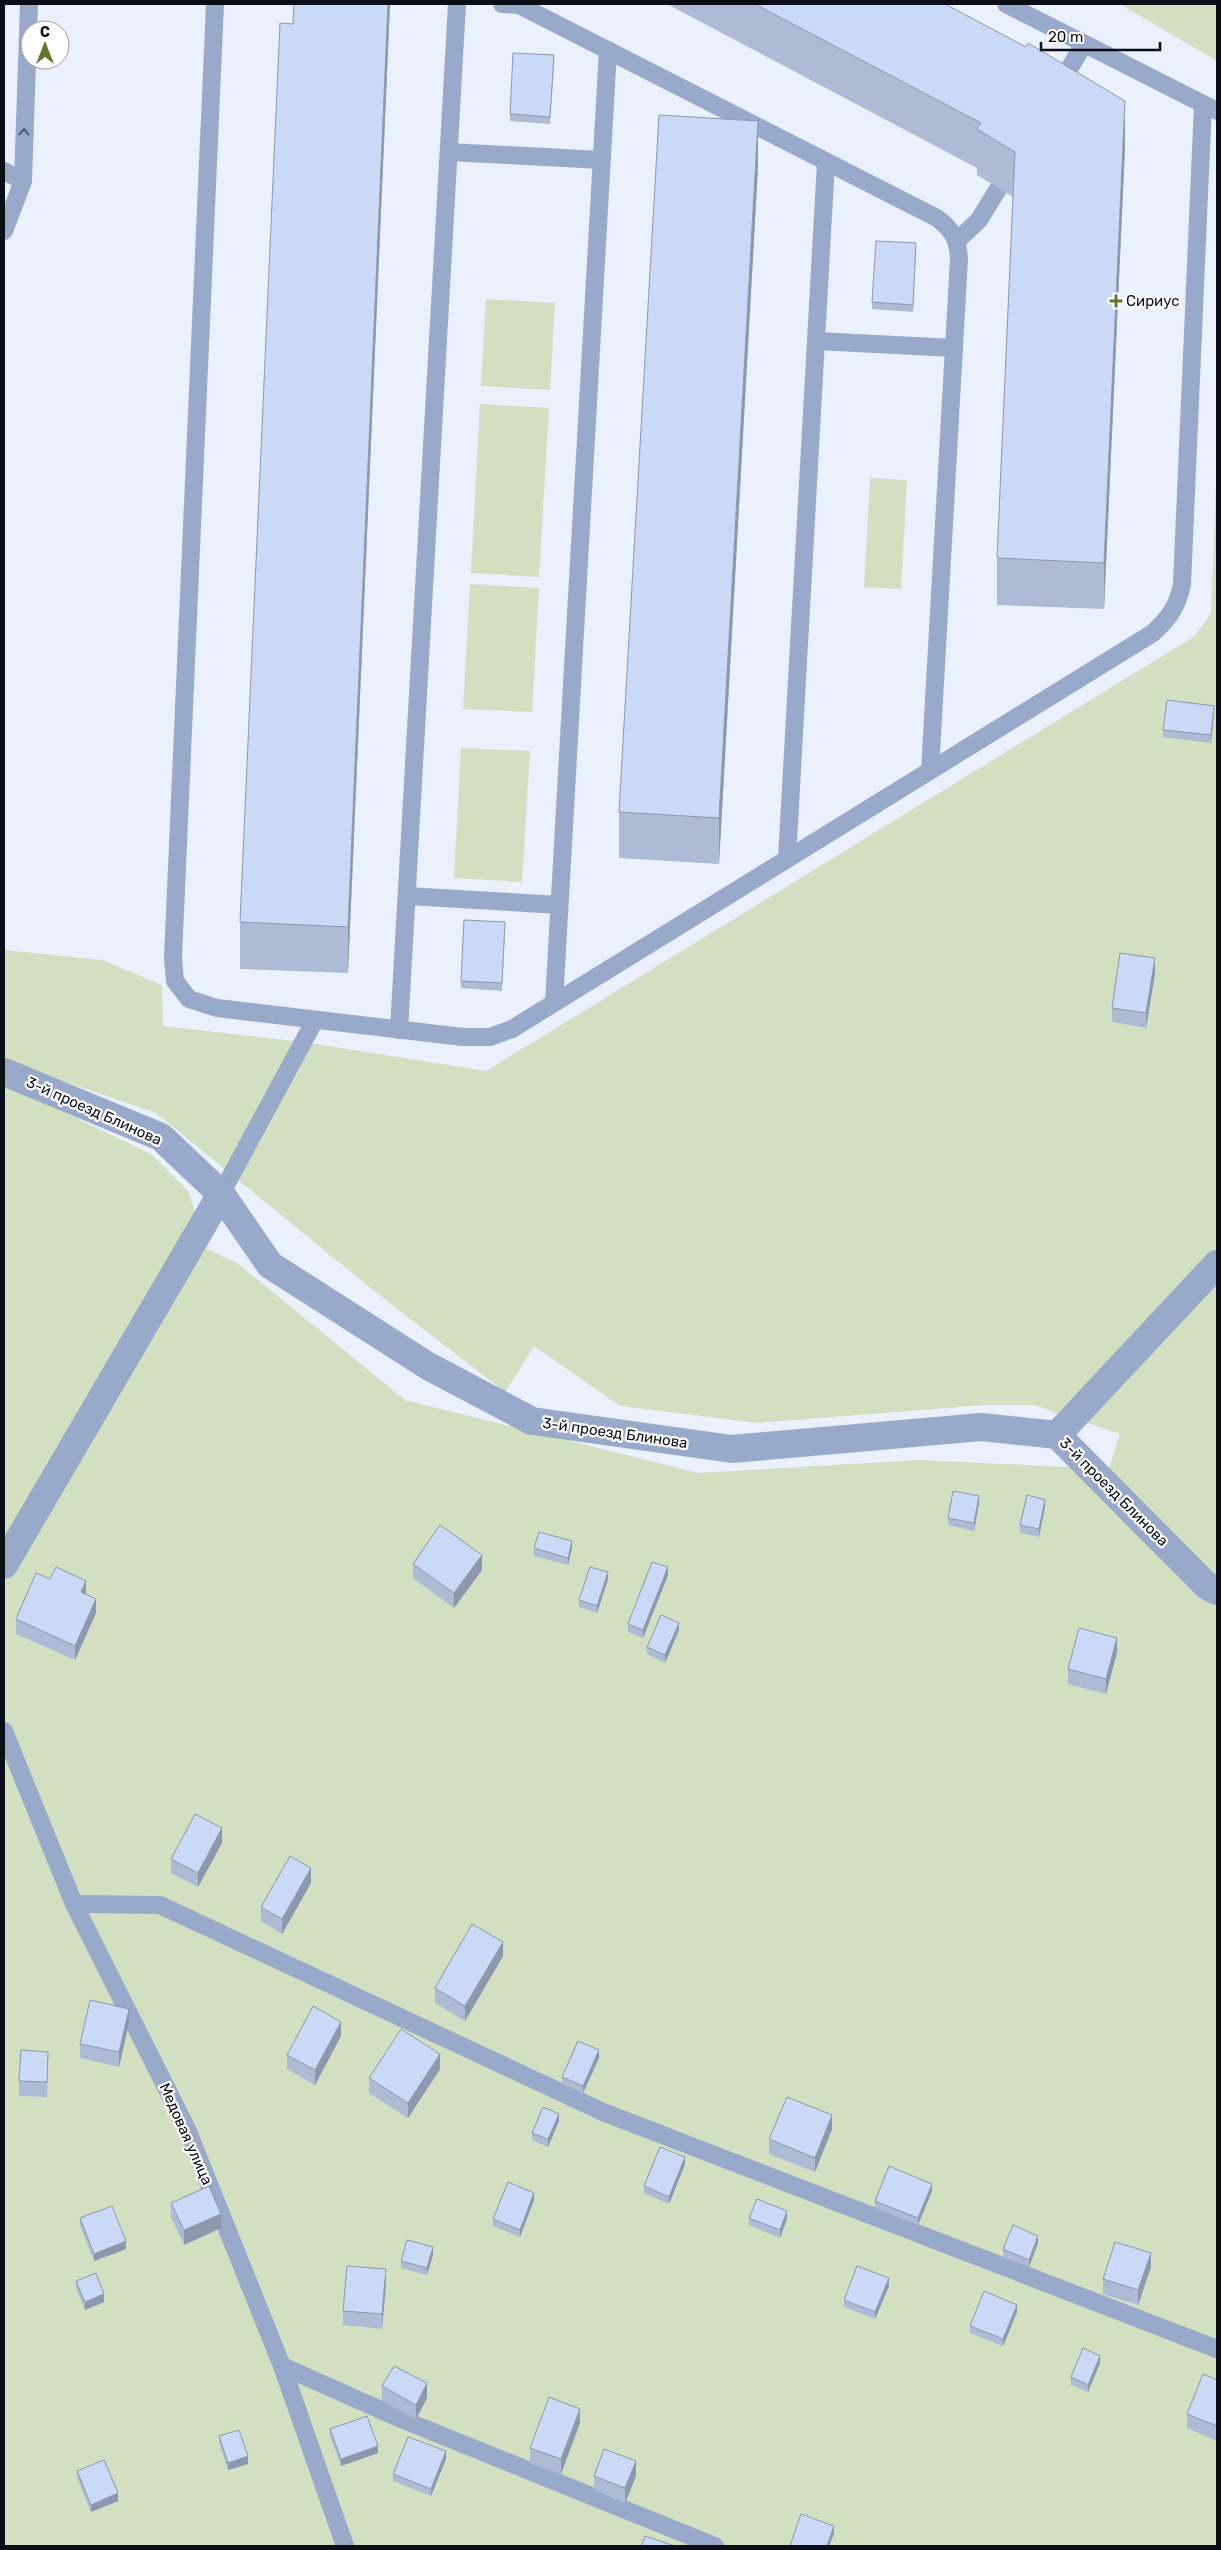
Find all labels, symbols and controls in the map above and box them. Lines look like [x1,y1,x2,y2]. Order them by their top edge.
north arrow [20,20,70,70]
scale bar [1041,20,1160,52]
text: С [40,24,50,41]
text: 20 m [1048,28,1083,46]
one-way arrow [19,128,30,136]
place label: Сириус [1126,292,1179,310]
marker: Сириус [1110,295,1122,307]
street label: 3-й проезд Блинова [24,1073,164,1149]
street label: 3-й проезд Блинова [541,1414,689,1452]
street label: 3-й проезд Блинова [1056,1434,1172,1550]
street label: Медовая улица [155,2080,217,2188]

